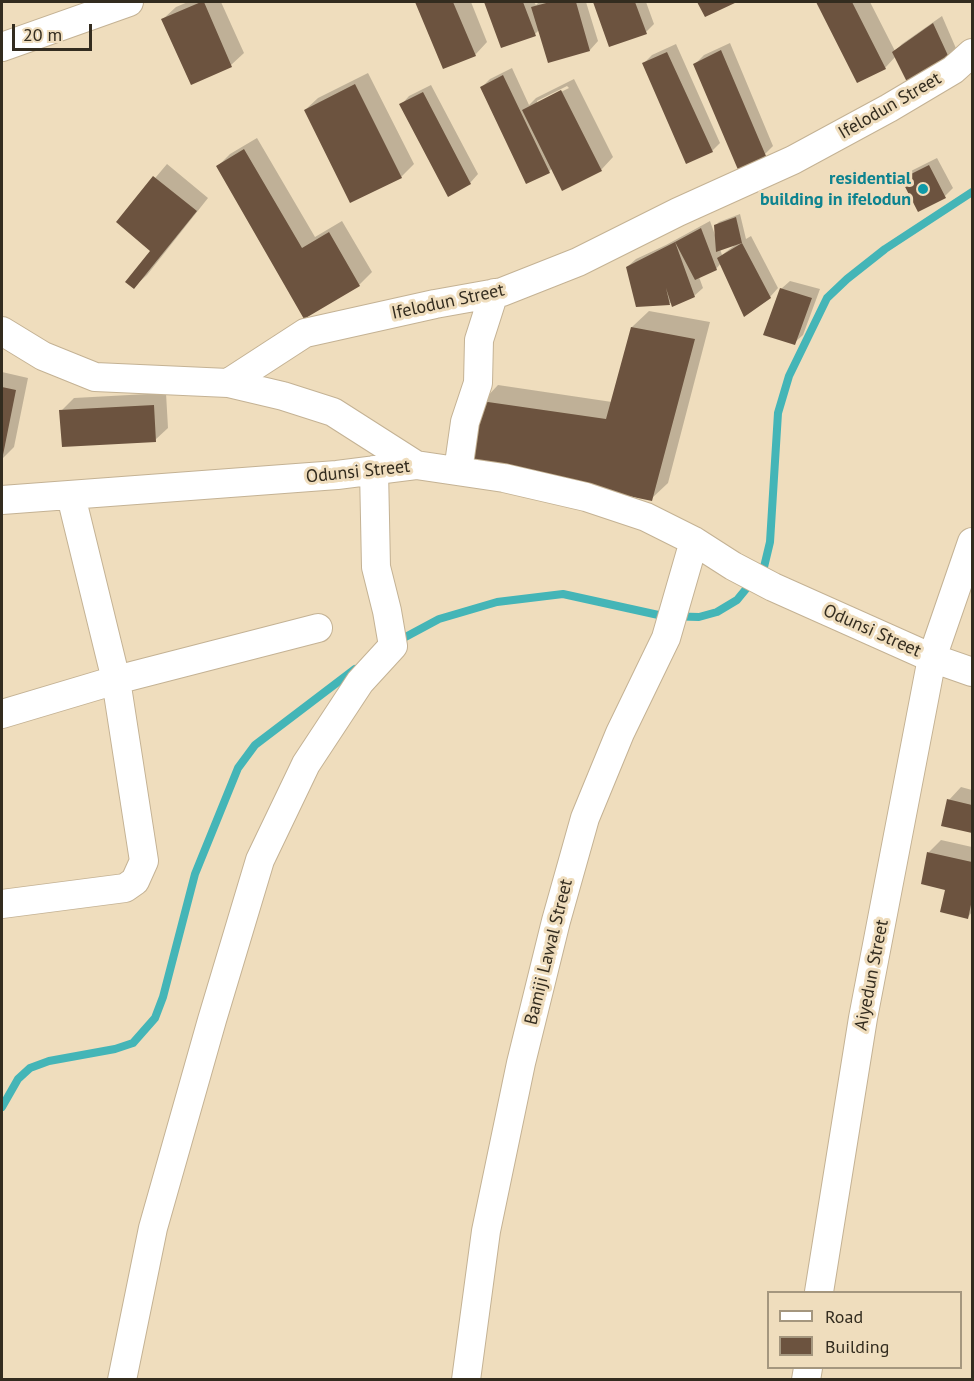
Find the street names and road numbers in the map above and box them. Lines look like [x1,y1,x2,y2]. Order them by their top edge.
street label: Ifelodun Street [835,68,945,144]
street label: Ifelodun Street [390,279,506,325]
street label: Odunsi Street [305,456,411,488]
street label: Odunsi Street [820,600,924,662]
street label: Bamiji Lawal Street [520,877,578,1027]
street label: Aiyedun Street [851,918,893,1032]

